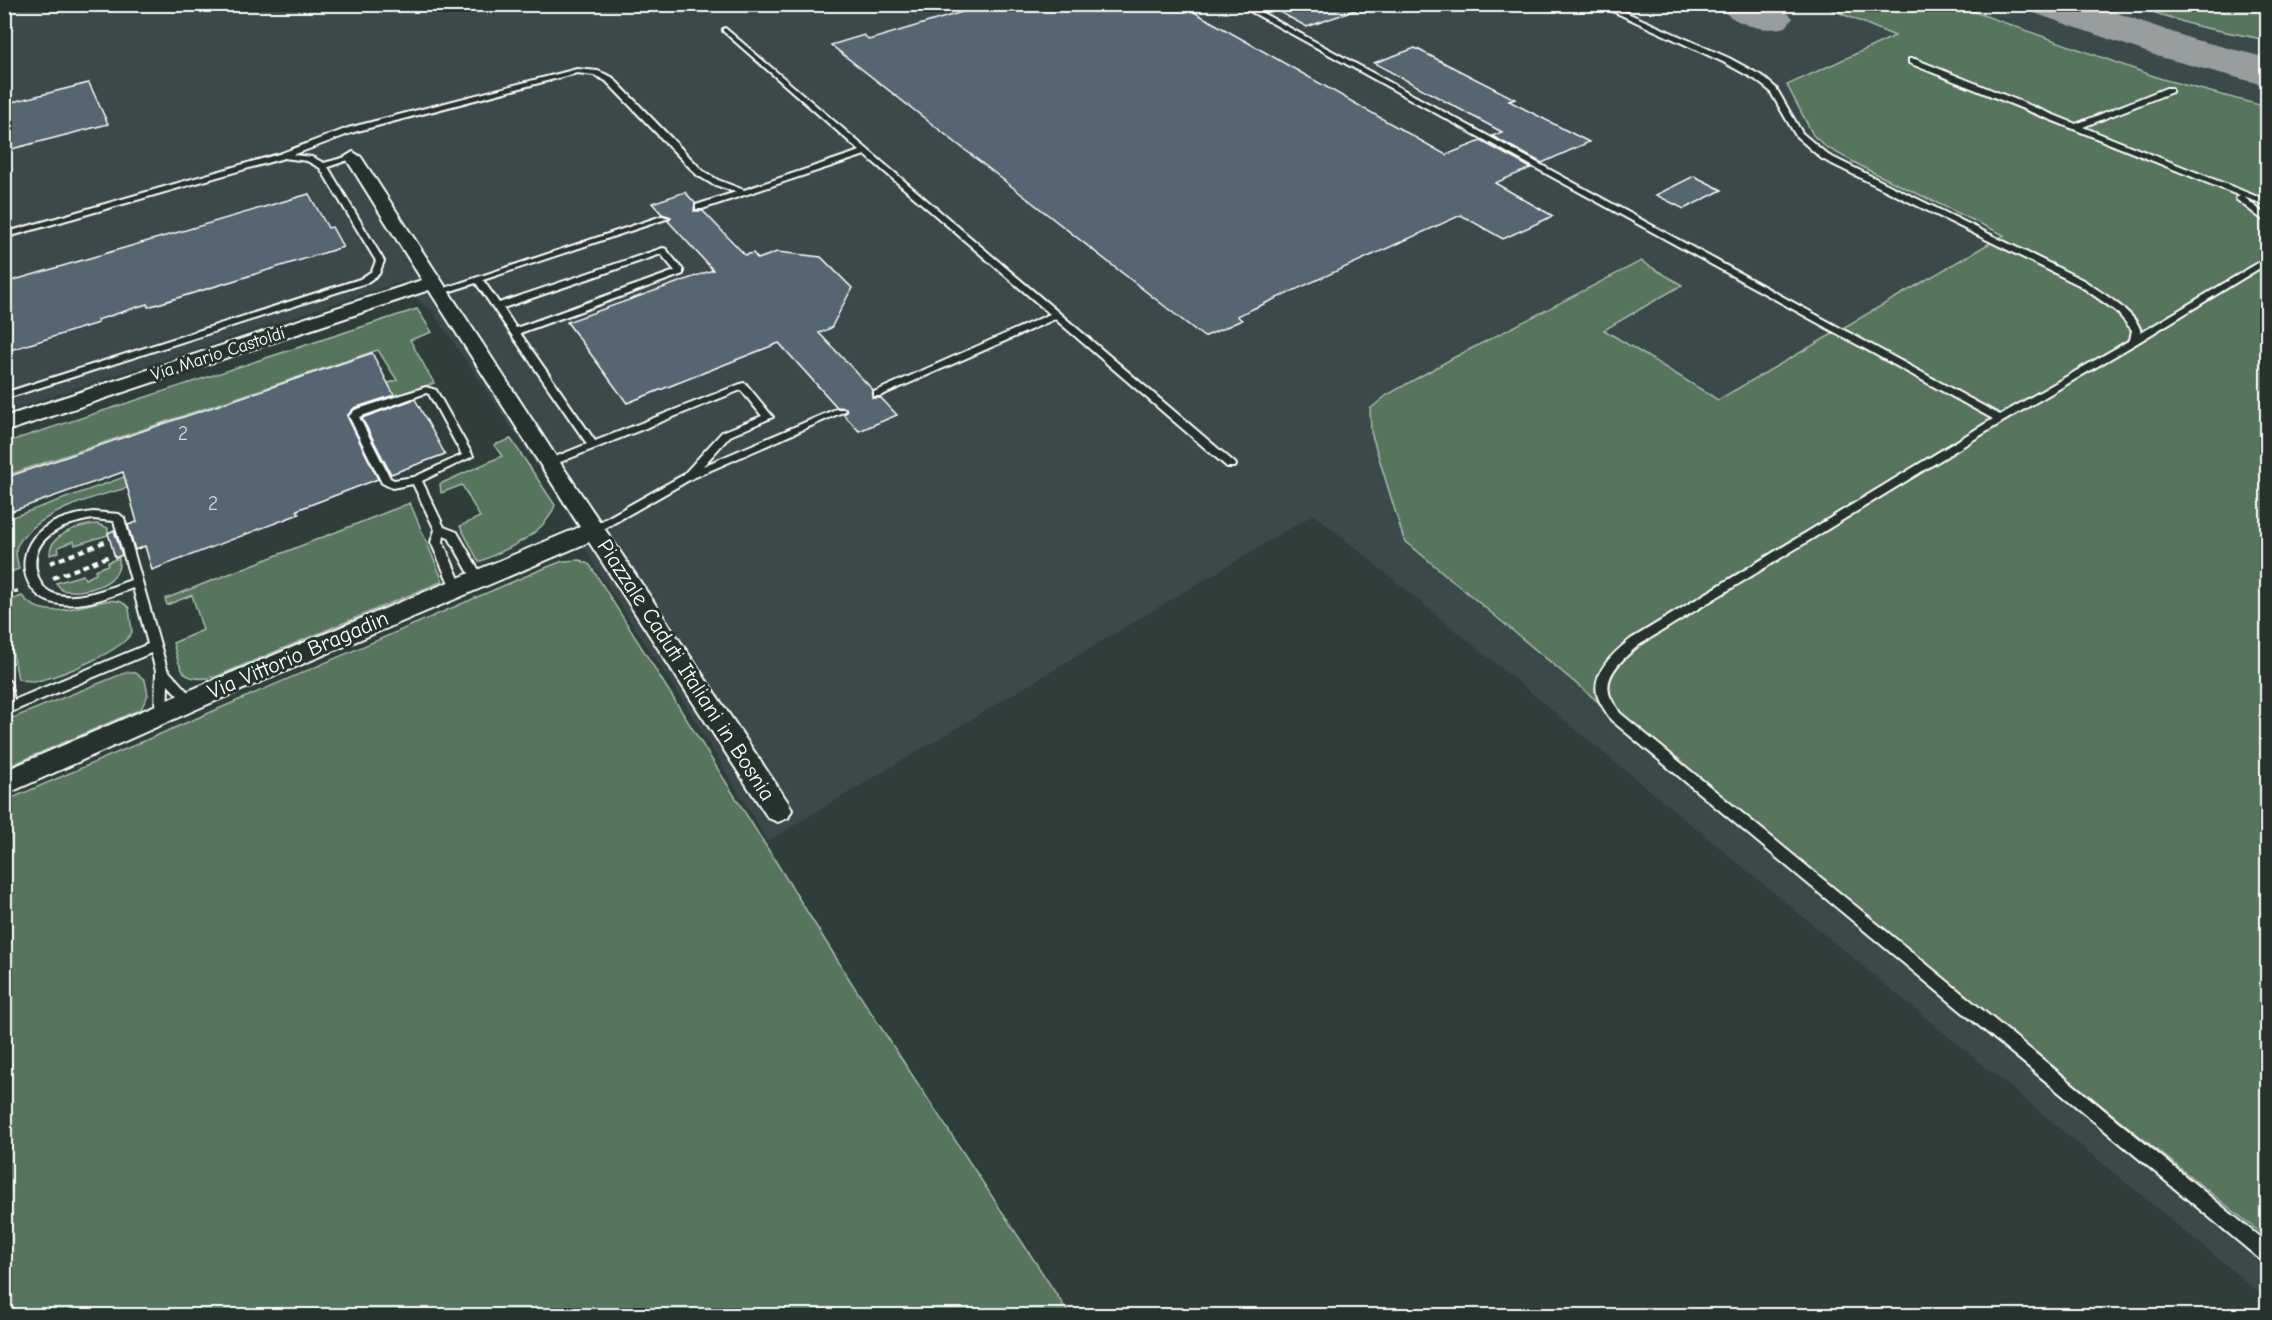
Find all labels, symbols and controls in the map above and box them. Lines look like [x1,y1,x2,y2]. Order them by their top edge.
street label: Via Mario Castoldi [148,322,288,386]
house number: 2 [178,422,188,445]
house number: 2 [208,492,218,515]
street label: Piazzale Caduti Italiani in Bosnia [592,534,780,806]
street label: Via Vittorio Bragadin [204,605,392,705]

